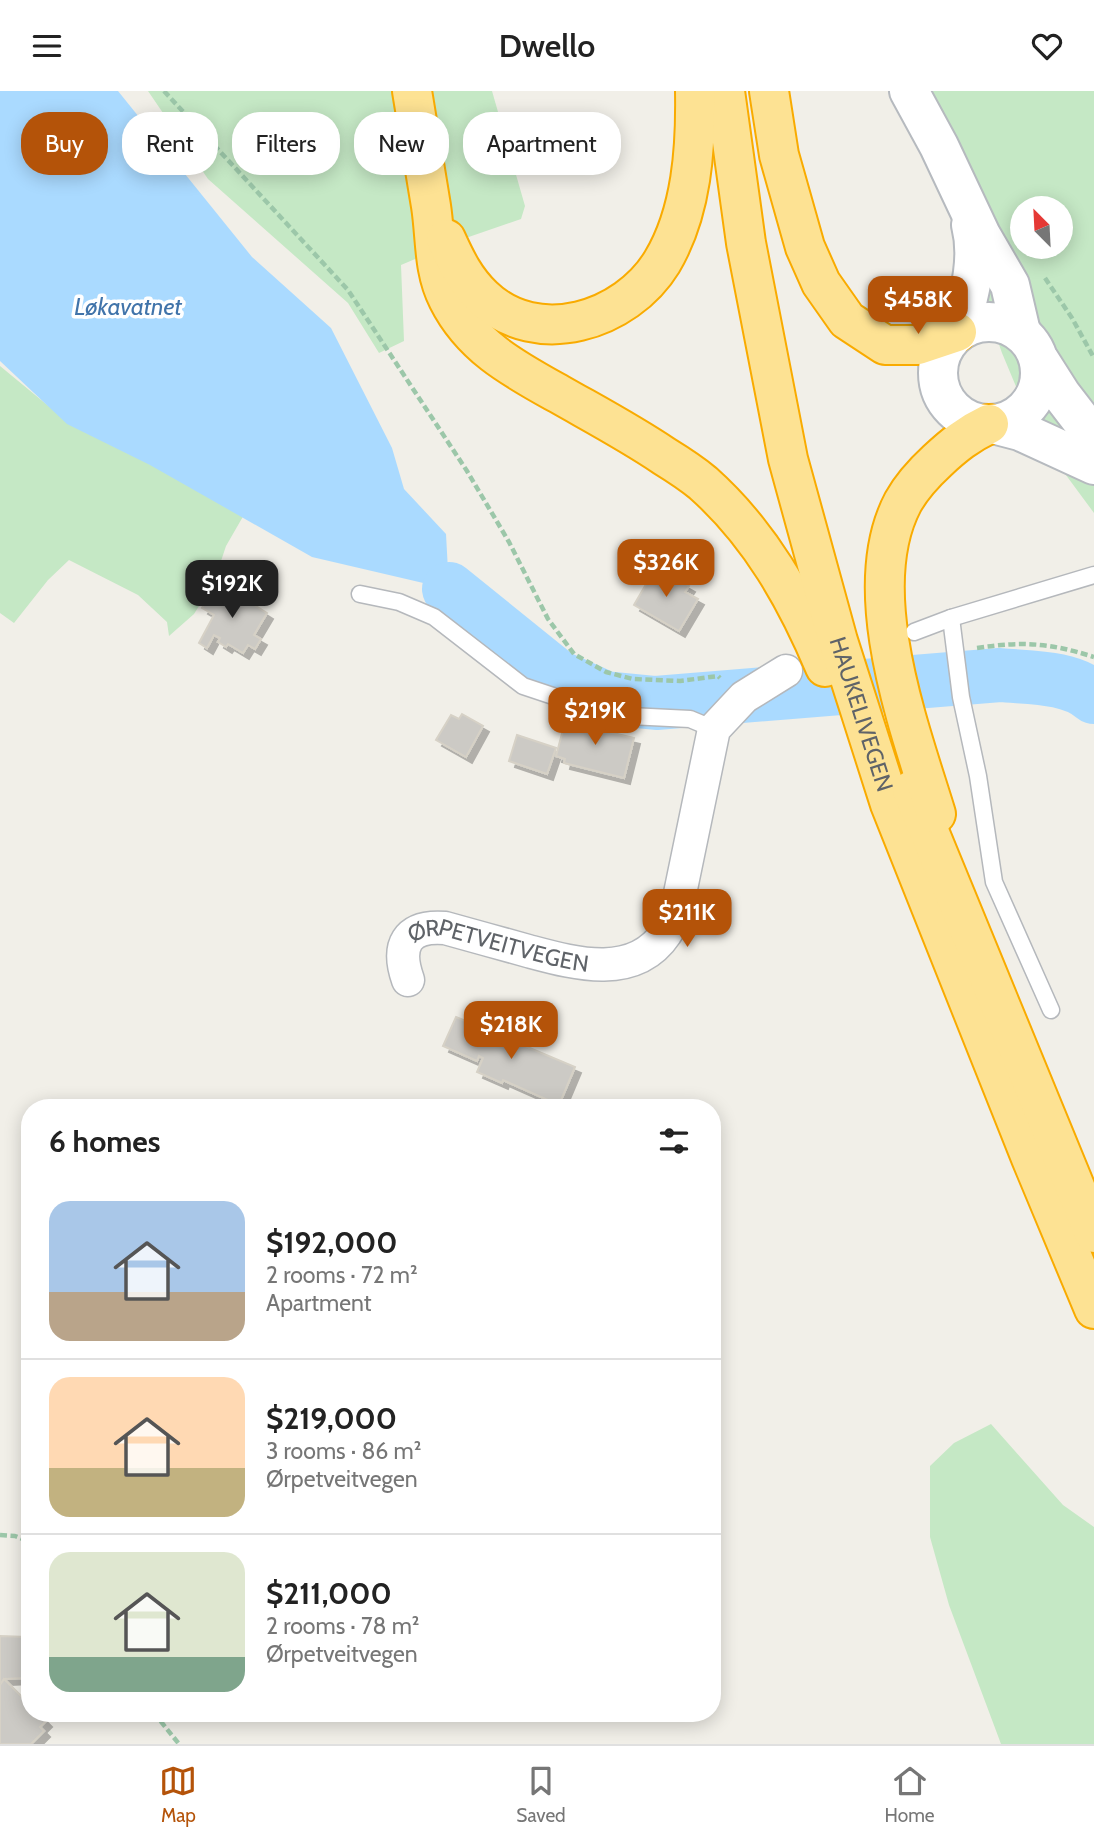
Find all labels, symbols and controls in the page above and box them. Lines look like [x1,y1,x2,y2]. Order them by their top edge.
text: Dwello [499,26,595,65]
icon: menu [28,27,66,65]
icon: heart [1028,27,1066,65]
chip: Buy [21,112,108,175]
chip: Rent [122,112,218,175]
chip: Filters [232,112,340,175]
chip: New [354,112,449,175]
chip: Apartment [463,112,621,175]
north arrow [1010,196,1073,259]
map controls [1010,196,1073,259]
pin: $458K [869,277,967,336]
text: $458K [884,285,952,313]
water label: Løkavatnet [74,292,182,321]
pin: $326K [617,539,715,599]
text: $326K [633,548,699,576]
pin: $192K [183,561,281,620]
text: $192K [201,569,263,597]
street label: HAUKELIVEGEN [824,633,899,795]
pin: $219K [546,687,644,747]
text: $219K [564,696,626,724]
pin: $211K [638,889,736,949]
text: $211K [659,898,715,926]
street label: ØRPETVEITVEGEN [403,913,591,978]
pin: $218K [462,1002,560,1061]
text: $218K [480,1010,542,1038]
icon: filters [655,1122,693,1160]
text: 6 homes [49,1123,160,1160]
text: $192,000 [266,1224,397,1261]
icon: home [105,1229,189,1313]
text: 2 rooms · 72 m² [266,1261,418,1289]
text: Apartment [266,1289,371,1317]
text: $219,000 [266,1400,397,1437]
icon: home [105,1405,189,1489]
text: 3 rooms · 86 m² [266,1437,421,1465]
text: Ørpetveitvegen [266,1465,418,1493]
text: $211,000 [266,1575,392,1612]
icon: home [105,1580,189,1664]
text: 2 rooms · 78 m² [266,1612,420,1640]
text: Ørpetveitvegen [266,1640,418,1668]
tab: Map [159,1762,197,1827]
tab: Saved [516,1762,566,1827]
tab: Home [885,1762,935,1827]

